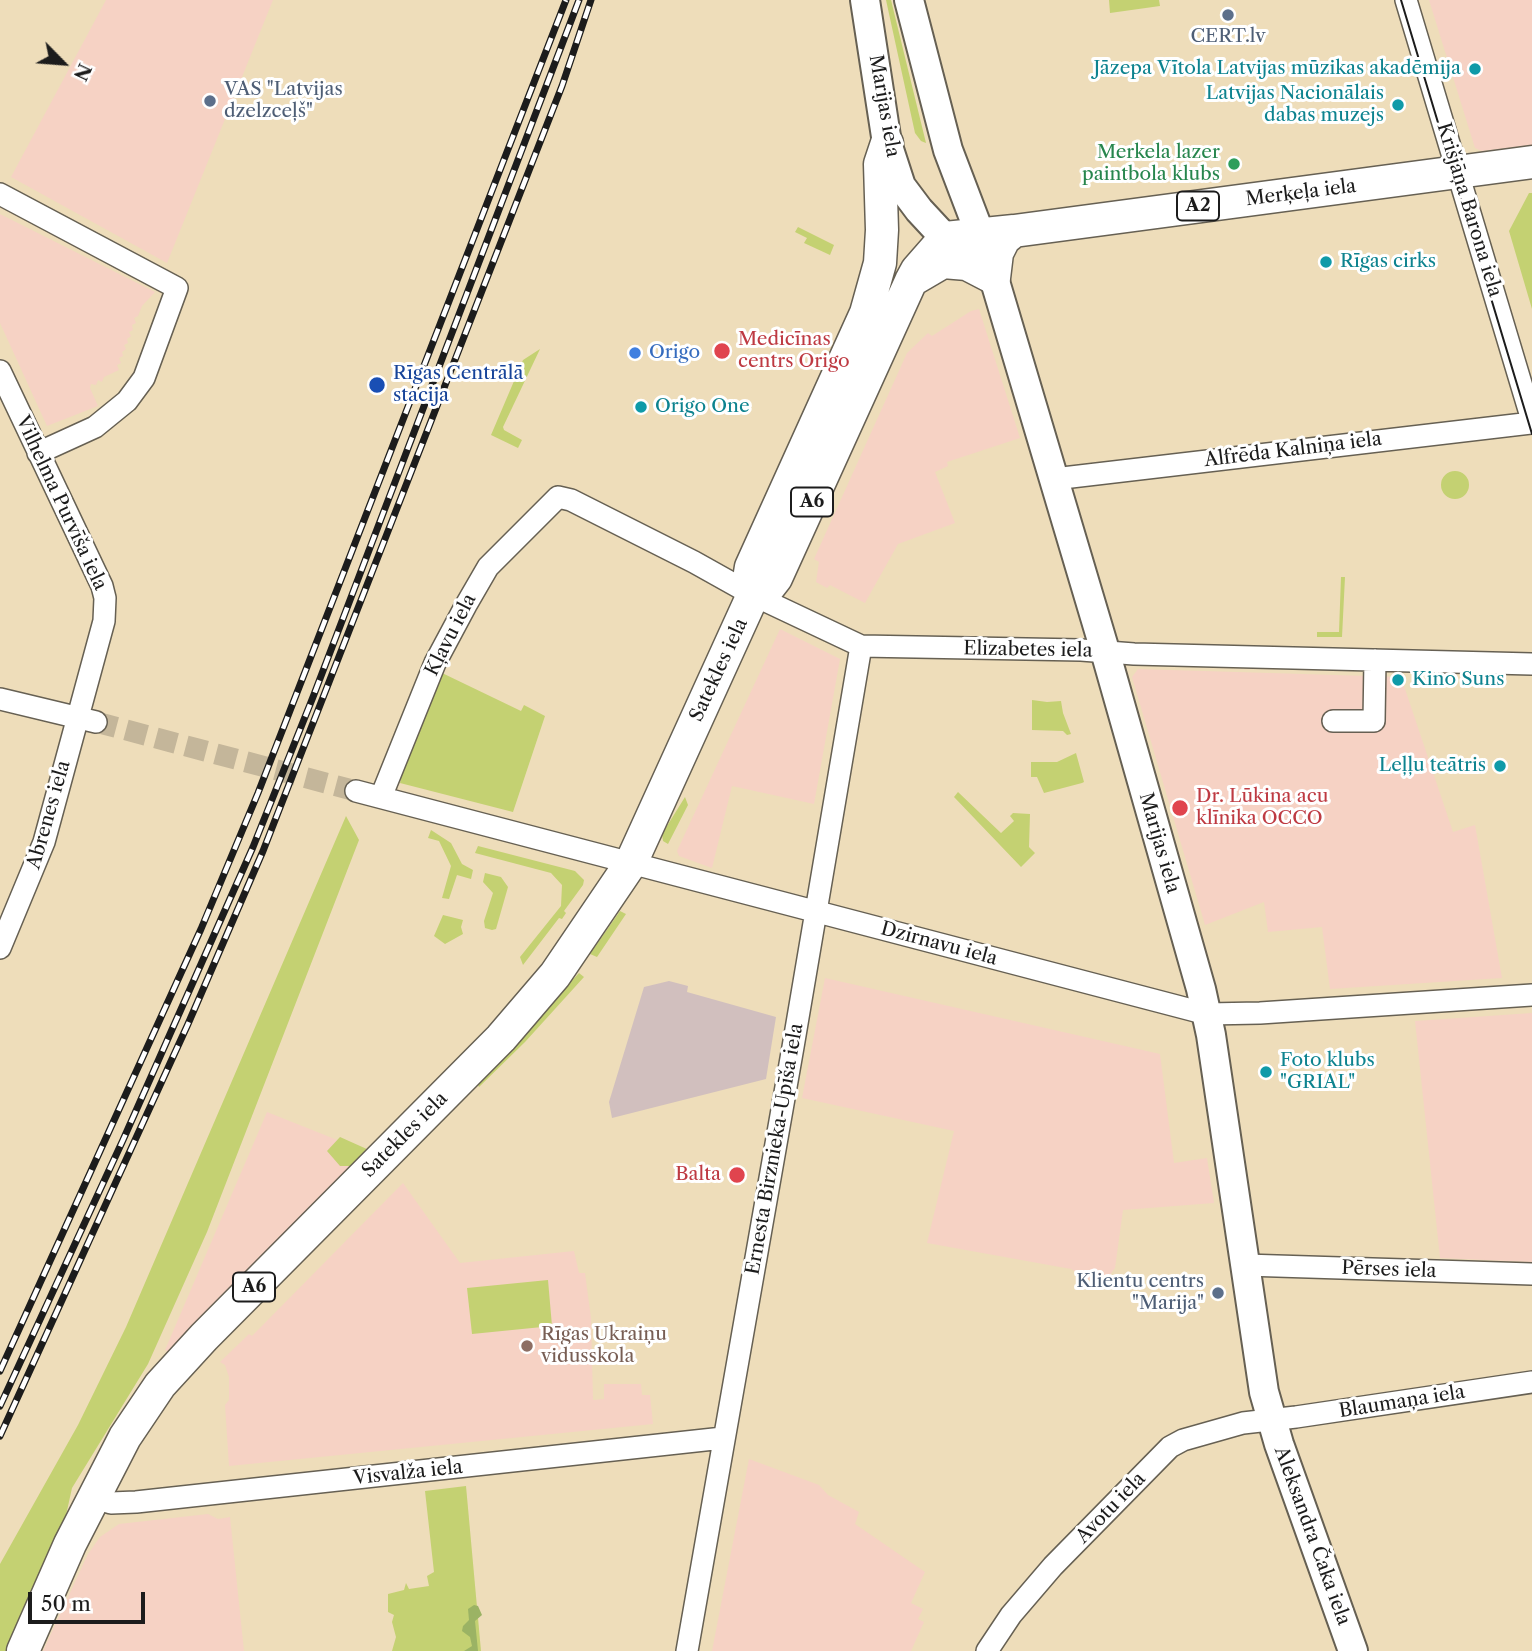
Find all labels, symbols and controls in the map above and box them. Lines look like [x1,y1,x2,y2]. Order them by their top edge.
marker: CERT.lv [1220,7,1236,23]
place label: CERT.lv [1190,26,1266,48]
north arrow [28,28,98,98]
street label: Marijas iela [864,53,904,159]
place label: Jāzepa Vītola Latvijas mūzikas akadēmija [1093,58,1461,80]
text: N [69,60,96,84]
marker: Jāzepa Vītola Latvijas mūzikas akadēmija [1467,61,1483,77]
place label: VAS "Latvijas dzelzceļš" [224,79,343,123]
place label: Latvijas Nacionālais dabas muzejs [1206,83,1384,127]
marker: VAS "Latvijas dzelzceļš" [202,93,218,109]
marker: Latvijas Nacionālais dabas muzejs [1390,97,1406,113]
street label: Krišjāņa Barona iela [1432,120,1506,300]
place label: Merkela lazer paintbola klubs [1082,142,1220,186]
marker: Merkela lazer paintbola klubs [1226,156,1242,172]
street label: Merķeļa iela [1244,175,1358,211]
road number: A2 [1177,191,1219,220]
place label: Rīgas cirks [1340,251,1436,273]
marker: Rīgas cirks [1318,254,1334,270]
place label: Medicīnas centrs Origo [738,329,850,373]
marker: Medicīnas centrs Origo [712,341,732,361]
place label: Origo [649,342,700,364]
marker: Origo [627,345,643,361]
place label: Rīgas Centrālā stacija [393,363,523,407]
marker: Rīgas Centrālā stacija [367,375,387,395]
place label: Origo One [655,396,750,418]
marker: Origo One [633,399,649,415]
street label: Vilhelma Purvīša iela [11,412,111,594]
street label: Alfrēda Kalniņa iela [1203,428,1383,472]
road number: A6 [791,488,833,516]
street label: Kļavu iela [421,590,481,680]
street label: Satekles iela [685,615,753,725]
street label: Elizabetes iela [963,637,1093,663]
place label: Kino Suns [1412,669,1504,691]
marker: Kino Suns [1390,672,1406,688]
place label: Leļļu teātris [1379,755,1486,777]
street label: Abrenes iela [23,758,75,872]
marker: Leļļu teātris [1492,758,1508,774]
place label: Dr. Lūkina acu klīnika OCCO [1196,786,1328,830]
street label: Marijas iela [1134,790,1184,896]
marker: Dr. Lūkina acu klīnika OCCO [1170,798,1190,818]
street label: Dzirnavu iela [878,918,1000,970]
street label: Ernesta Birznieka-Upīša iela [742,1021,808,1277]
place label: Foto klubs "GRIAL" [1280,1050,1375,1094]
marker: Foto klubs "GRIAL" [1258,1064,1274,1080]
street label: Satekles iela [358,1088,452,1182]
place label: Balta [675,1164,721,1186]
marker: Balta [727,1165,747,1185]
street label: Pērses iela [1341,1257,1437,1283]
place label: Klientu centrs "Marija" [1076,1271,1204,1315]
road number: A6 [233,1272,275,1302]
marker: Klientu centrs "Marija" [1210,1285,1226,1301]
place label: Rīgas Ukraiņu vidusskola [541,1324,667,1368]
marker: Rīgas Ukraiņu vidusskola [519,1338,535,1354]
street label: Blaumaņa iela [1337,1381,1467,1423]
street label: Aleksandra Čaka iela [1269,1444,1355,1628]
street label: Visvalža iela [352,1456,464,1490]
street label: Avotu iela [1072,1468,1150,1548]
scale bar [32,1578,149,1622]
text: 50 m [41,1591,91,1616]

